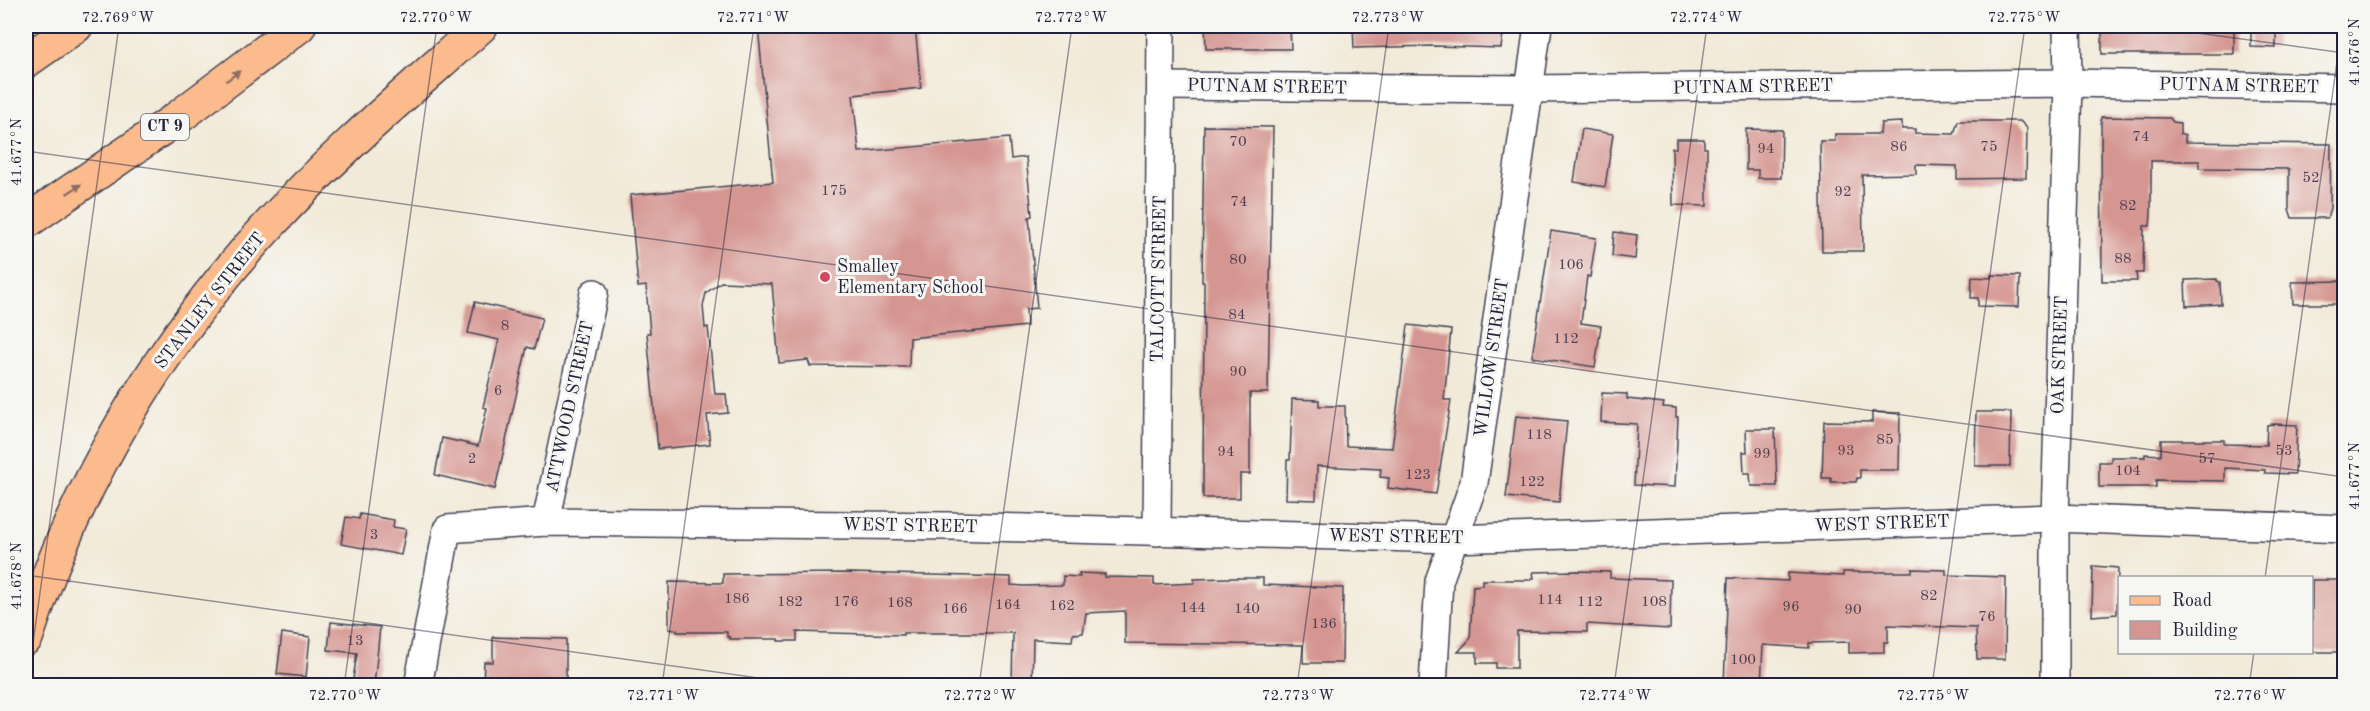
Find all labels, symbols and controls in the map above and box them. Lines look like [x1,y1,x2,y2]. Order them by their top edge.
text: 72.769°W [82,11,154,26]
text: 72.770°W [400,11,472,26]
text: 72.771°W [717,11,789,26]
text: 72.772°W [1035,11,1107,26]
text: 72.773°W [1352,11,1424,26]
text: 72.774°W [1670,11,1742,26]
text: 72.775°W [1988,11,2060,26]
text: 41.676°N [2348,18,2363,86]
one-way arrow [225,70,241,83]
street label: PUTNAM STREET [2159,76,2319,96]
street label: PUTNAM STREET [1187,77,1347,97]
street label: PUTNAM STREET [1673,77,1833,97]
road number: CT 9 [141,114,189,140]
text: 41.677°N [10,118,25,186]
house number: 74 [2132,130,2150,145]
house number: 70 [1229,135,1247,150]
house number: 86 [1890,140,1908,155]
house number: 75 [1980,140,1998,155]
house number: 94 [1757,142,1775,157]
house number: 52 [2302,171,2320,186]
one-way arrow [66,184,83,195]
house number: 175 [821,184,847,199]
house number: 92 [1834,185,1852,200]
street label: TALCOTT STREET [1149,195,1169,363]
house number: 74 [1230,195,1248,210]
house number: 82 [2119,199,2137,214]
street label: STANLEY STREET [151,230,269,372]
house number: 88 [2114,252,2132,267]
house number: 80 [1229,253,1247,268]
place label: Smalley Elementary School [837,258,984,297]
house number: 106 [1558,258,1584,273]
marker: Smalley Elementary School [818,270,832,284]
street label: WILLOW STREET [1472,277,1512,439]
street label: OAK STREET [2049,295,2071,415]
house number: 84 [1228,308,1246,323]
house number: 8 [501,319,509,334]
street label: ATTWOOD STREET [543,320,597,494]
house number: 112 [1553,332,1579,347]
house number: 90 [1229,365,1247,380]
house number: 6 [494,384,502,399]
house number: 118 [1526,428,1552,443]
house number: 85 [1876,433,1894,448]
text: 41.677°N [2348,442,2363,510]
house number: 93 [1837,444,1855,459]
house number: 53 [2275,444,2293,459]
house number: 94 [1217,445,1235,460]
house number: 99 [1753,447,1771,462]
house number: 2 [468,452,476,467]
house number: 57 [2198,452,2216,467]
house number: 104 [2115,464,2141,479]
house number: 123 [1405,468,1431,483]
house number: 122 [1519,475,1545,490]
street label: WEST STREET [1814,513,1950,535]
street label: WEST STREET [842,516,978,536]
street label: WEST STREET [1328,527,1464,547]
house number: 3 [370,528,378,543]
text: 41.678°N [10,542,25,610]
legend [2118,576,2313,654]
house number: 82 [1920,589,1938,604]
house number: 186 [724,592,750,607]
text: Road [2172,592,2212,610]
house number: 114 [1537,593,1563,608]
house number: 182 [777,595,803,610]
house number: 176 [833,595,859,610]
house number: 112 [1577,595,1603,610]
house number: 108 [1641,595,1667,610]
house number: 168 [887,596,913,611]
house number: 164 [995,598,1021,613]
house number: 162 [1049,599,1075,614]
house number: 96 [1782,600,1800,615]
house number: 144 [1180,601,1206,616]
house number: 166 [942,602,968,617]
house number: 140 [1234,602,1260,617]
house number: 90 [1844,603,1862,618]
house number: 76 [1978,610,1996,625]
house number: 136 [1311,617,1337,632]
text: Building [2172,622,2238,640]
house number: 13 [346,634,364,649]
house number: 100 [1730,653,1756,668]
text: 72.770°W [309,689,381,704]
text: 72.771°W [627,689,699,704]
text: 72.772°W [944,689,1016,704]
text: 72.773°W [1262,689,1334,704]
text: 72.774°W [1579,689,1651,704]
text: 72.775°W [1897,689,1969,704]
text: 72.776°W [2214,689,2286,704]

